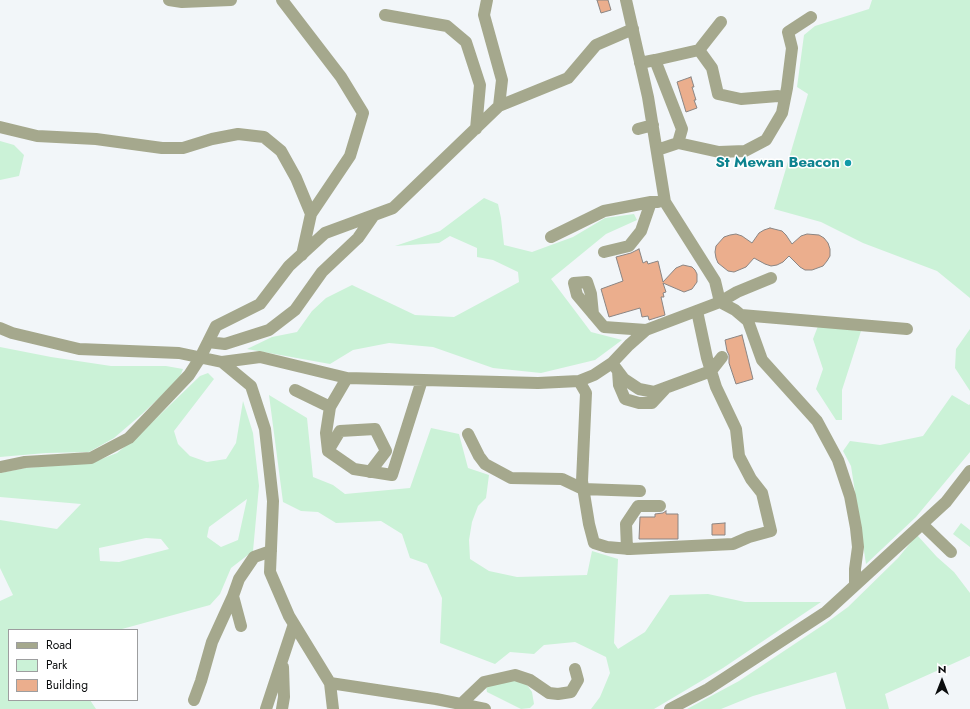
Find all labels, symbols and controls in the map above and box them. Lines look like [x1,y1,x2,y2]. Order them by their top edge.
place label: St Mewan Beacon [715,154,840,172]
marker: St Mewan Beacon [843,158,853,168]
legend [8,629,138,701]
text: Road [46,636,72,654]
text: Park [46,656,67,674]
north arrow [922,661,962,701]
text: N [938,661,946,677]
text: Building [46,676,88,694]

